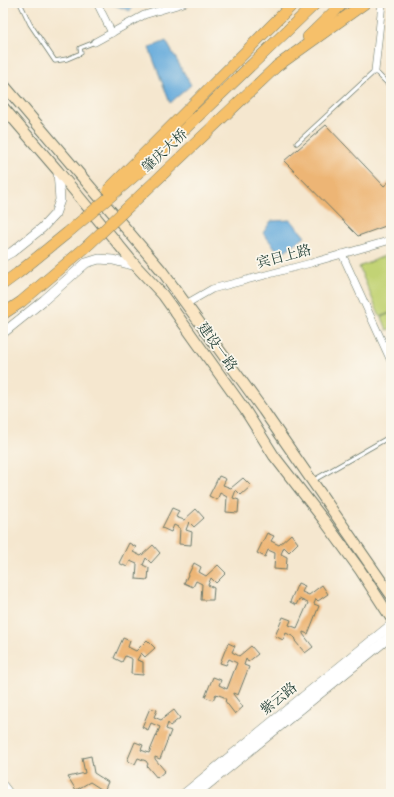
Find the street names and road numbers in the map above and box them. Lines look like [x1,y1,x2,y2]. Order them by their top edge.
street label: 肇庆大桥 [138,125,192,177]
street label: 宾日上路 [255,241,313,273]
street label: 建设一路 [193,319,241,375]
street label: 紫云路 [257,679,301,719]

